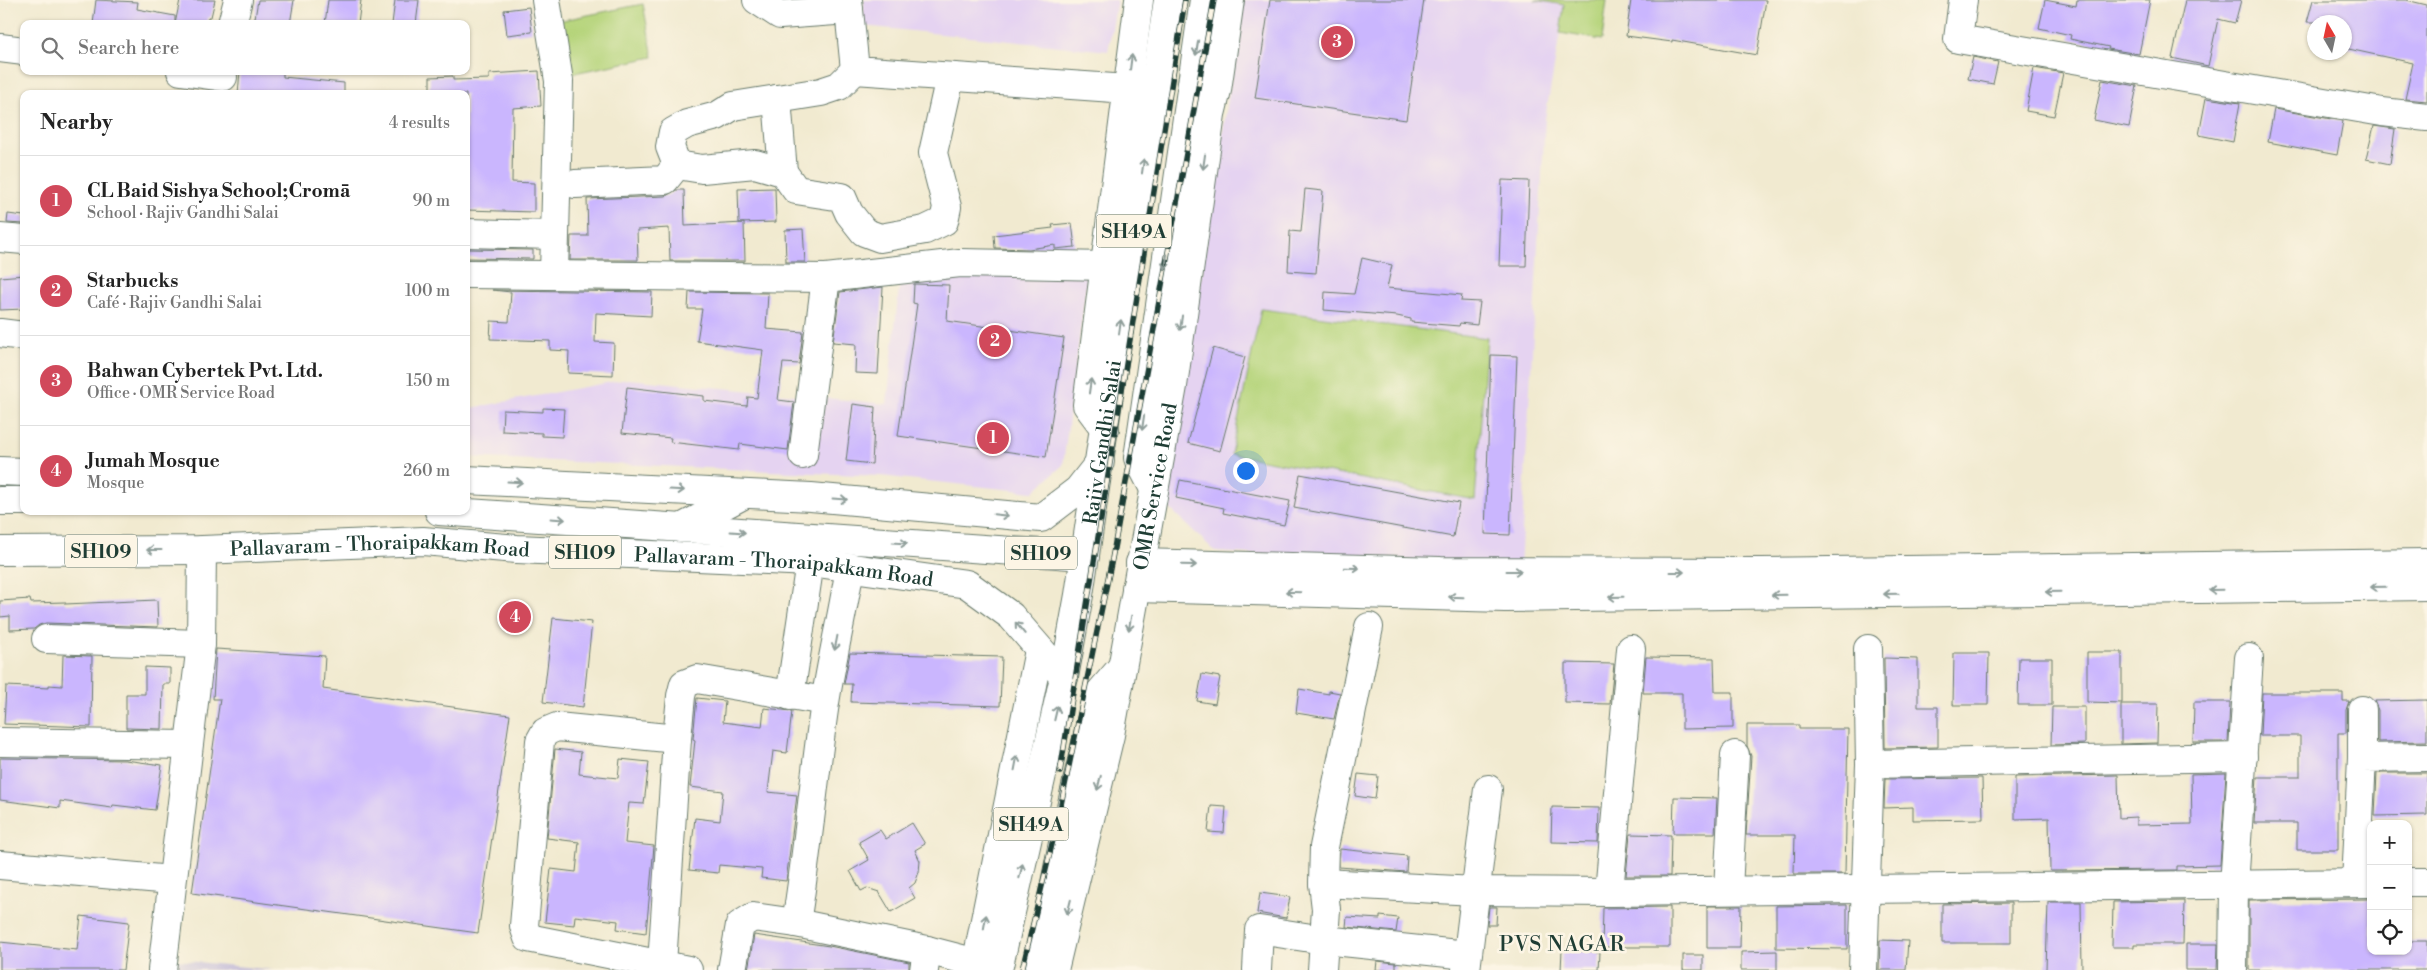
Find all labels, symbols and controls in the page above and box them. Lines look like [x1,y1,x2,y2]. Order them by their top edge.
north arrow [2307,15,2352,60]
search box [20,20,470,75]
pin: 3 [1321,23,1353,61]
icon: search [38,34,66,62]
text: Search here [78,36,179,60]
one-way arrow [1192,40,1202,56]
one-way arrow [1127,54,1137,70]
text: Nearby [40,110,113,136]
text: 4 results [389,113,450,133]
one-way arrow [1199,154,1209,170]
one-way arrow [1139,159,1149,175]
text: CL Baid Sishya School;Cromā [87,179,350,203]
text: 1 [52,191,60,211]
text: 90 m [412,191,450,211]
text: School · Rajiv Gandhi Salai [87,203,279,223]
road number: SH49A [1096,215,1172,248]
one-way arrow [1161,253,1171,269]
text: Starbucks [87,269,178,293]
text: 2 [51,281,61,301]
text: 100 m [405,281,450,301]
text: Café · Rajiv Gandhi Salai [87,293,262,313]
one-way arrow [1176,315,1186,331]
one-way arrow [1115,320,1125,336]
pin: 2 [979,322,1011,360]
street label: Rajiv Gandhi Salai [1079,358,1128,527]
text: Bahwan Cybertek Pvt. Ltd. [87,359,323,383]
text: 3 [51,371,61,391]
text: 150 m [406,371,450,391]
one-way arrow [1085,379,1095,395]
text: Office · OMR Service Road [87,383,275,403]
street label: OMR Service Road [1129,401,1184,573]
one-way arrow [1138,414,1148,430]
pin: 1 [977,419,1009,457]
text: Jumah Mosque [87,449,220,473]
your location [1233,458,1259,484]
text: 4 [51,461,61,481]
text: 260 m [403,461,450,481]
text: Mosque [87,473,144,493]
one-way arrow [507,478,523,487]
one-way arrow [669,486,685,495]
one-way arrow [831,494,847,503]
one-way arrow [993,510,1009,520]
one-way arrow [550,515,566,524]
one-way arrow [729,527,745,536]
street label: Pallavaram - Thoraipakkam Road [229,530,531,564]
road number: SH109 [65,534,137,568]
road number: SH109 [549,536,621,568]
road number: SH109 [1005,536,1077,570]
one-way arrow [891,538,907,548]
street label: Pallavaram - Thoraipakkam Road [633,543,935,593]
one-way arrow [146,545,162,555]
one-way arrow [1181,560,1197,569]
one-way arrow [1343,564,1359,573]
one-way arrow [1506,566,1522,576]
one-way arrow [1668,567,1684,577]
one-way arrow [2371,582,2387,592]
one-way arrow [2208,585,2224,595]
one-way arrow [1286,587,1302,597]
one-way arrow [2046,587,2062,597]
one-way arrow [1883,589,1900,599]
one-way arrow [1771,591,1787,600]
one-way arrow [1448,592,1464,601]
one-way arrow [1608,592,1624,602]
pin: 4 [499,598,531,636]
one-way arrow [1124,615,1134,631]
one-way arrow [1015,622,1026,635]
one-way arrow [831,634,841,650]
one-way arrow [1052,705,1061,721]
one-way arrow [1012,755,1021,771]
one-way arrow [1094,774,1103,790]
road number: SH49A [994,808,1068,841]
map controls [2367,820,2412,955]
button: + [2367,820,2412,865]
one-way arrow [1017,864,1026,880]
button: − [2367,865,2412,910]
one-way arrow [1064,898,1073,914]
button: locate [2367,910,2412,955]
one-way arrow [980,915,990,931]
district label: PVS NAGAR [1499,932,1625,958]

